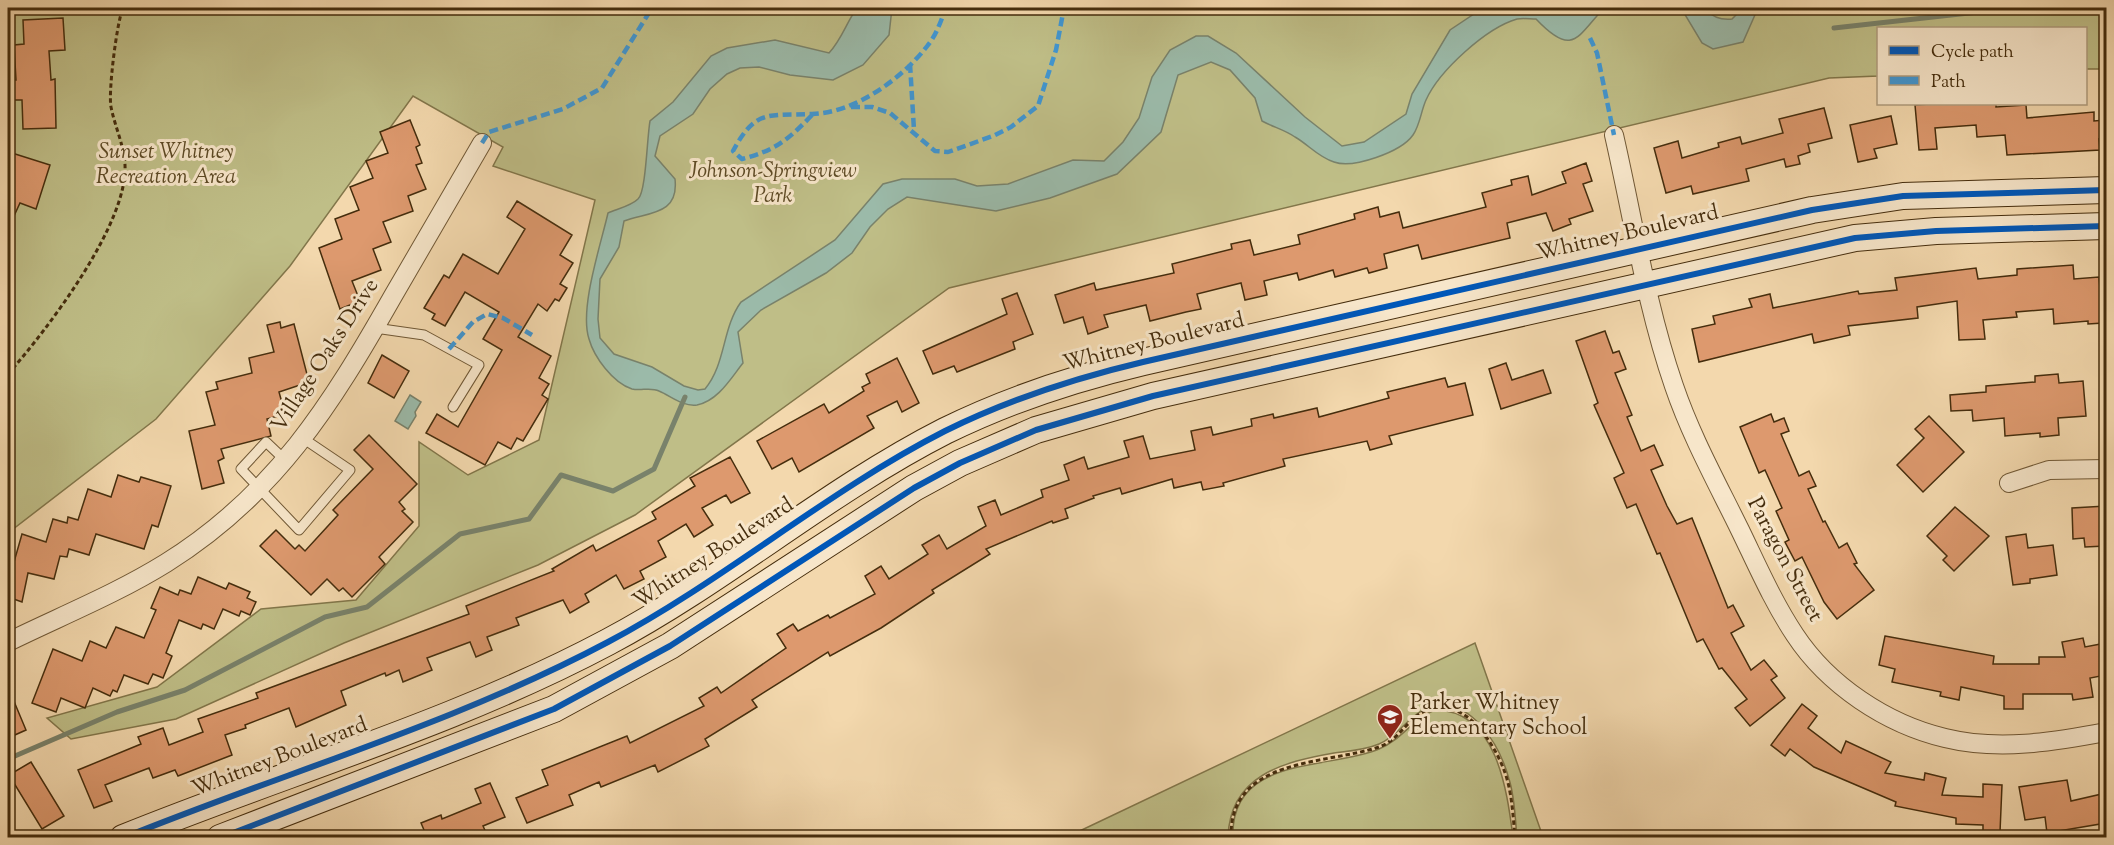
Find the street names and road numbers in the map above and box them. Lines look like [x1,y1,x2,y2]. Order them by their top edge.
street label: Whitney Boulevard [1534,198,1722,270]
street label: Village Oaks Drive [264,273,388,439]
street label: Whitney Boulevard [1060,305,1248,381]
street label: Whitney Boulevard [627,490,801,618]
street label: Paragon Street [1738,492,1831,628]
street label: Whitney Boulevard [188,710,372,806]

